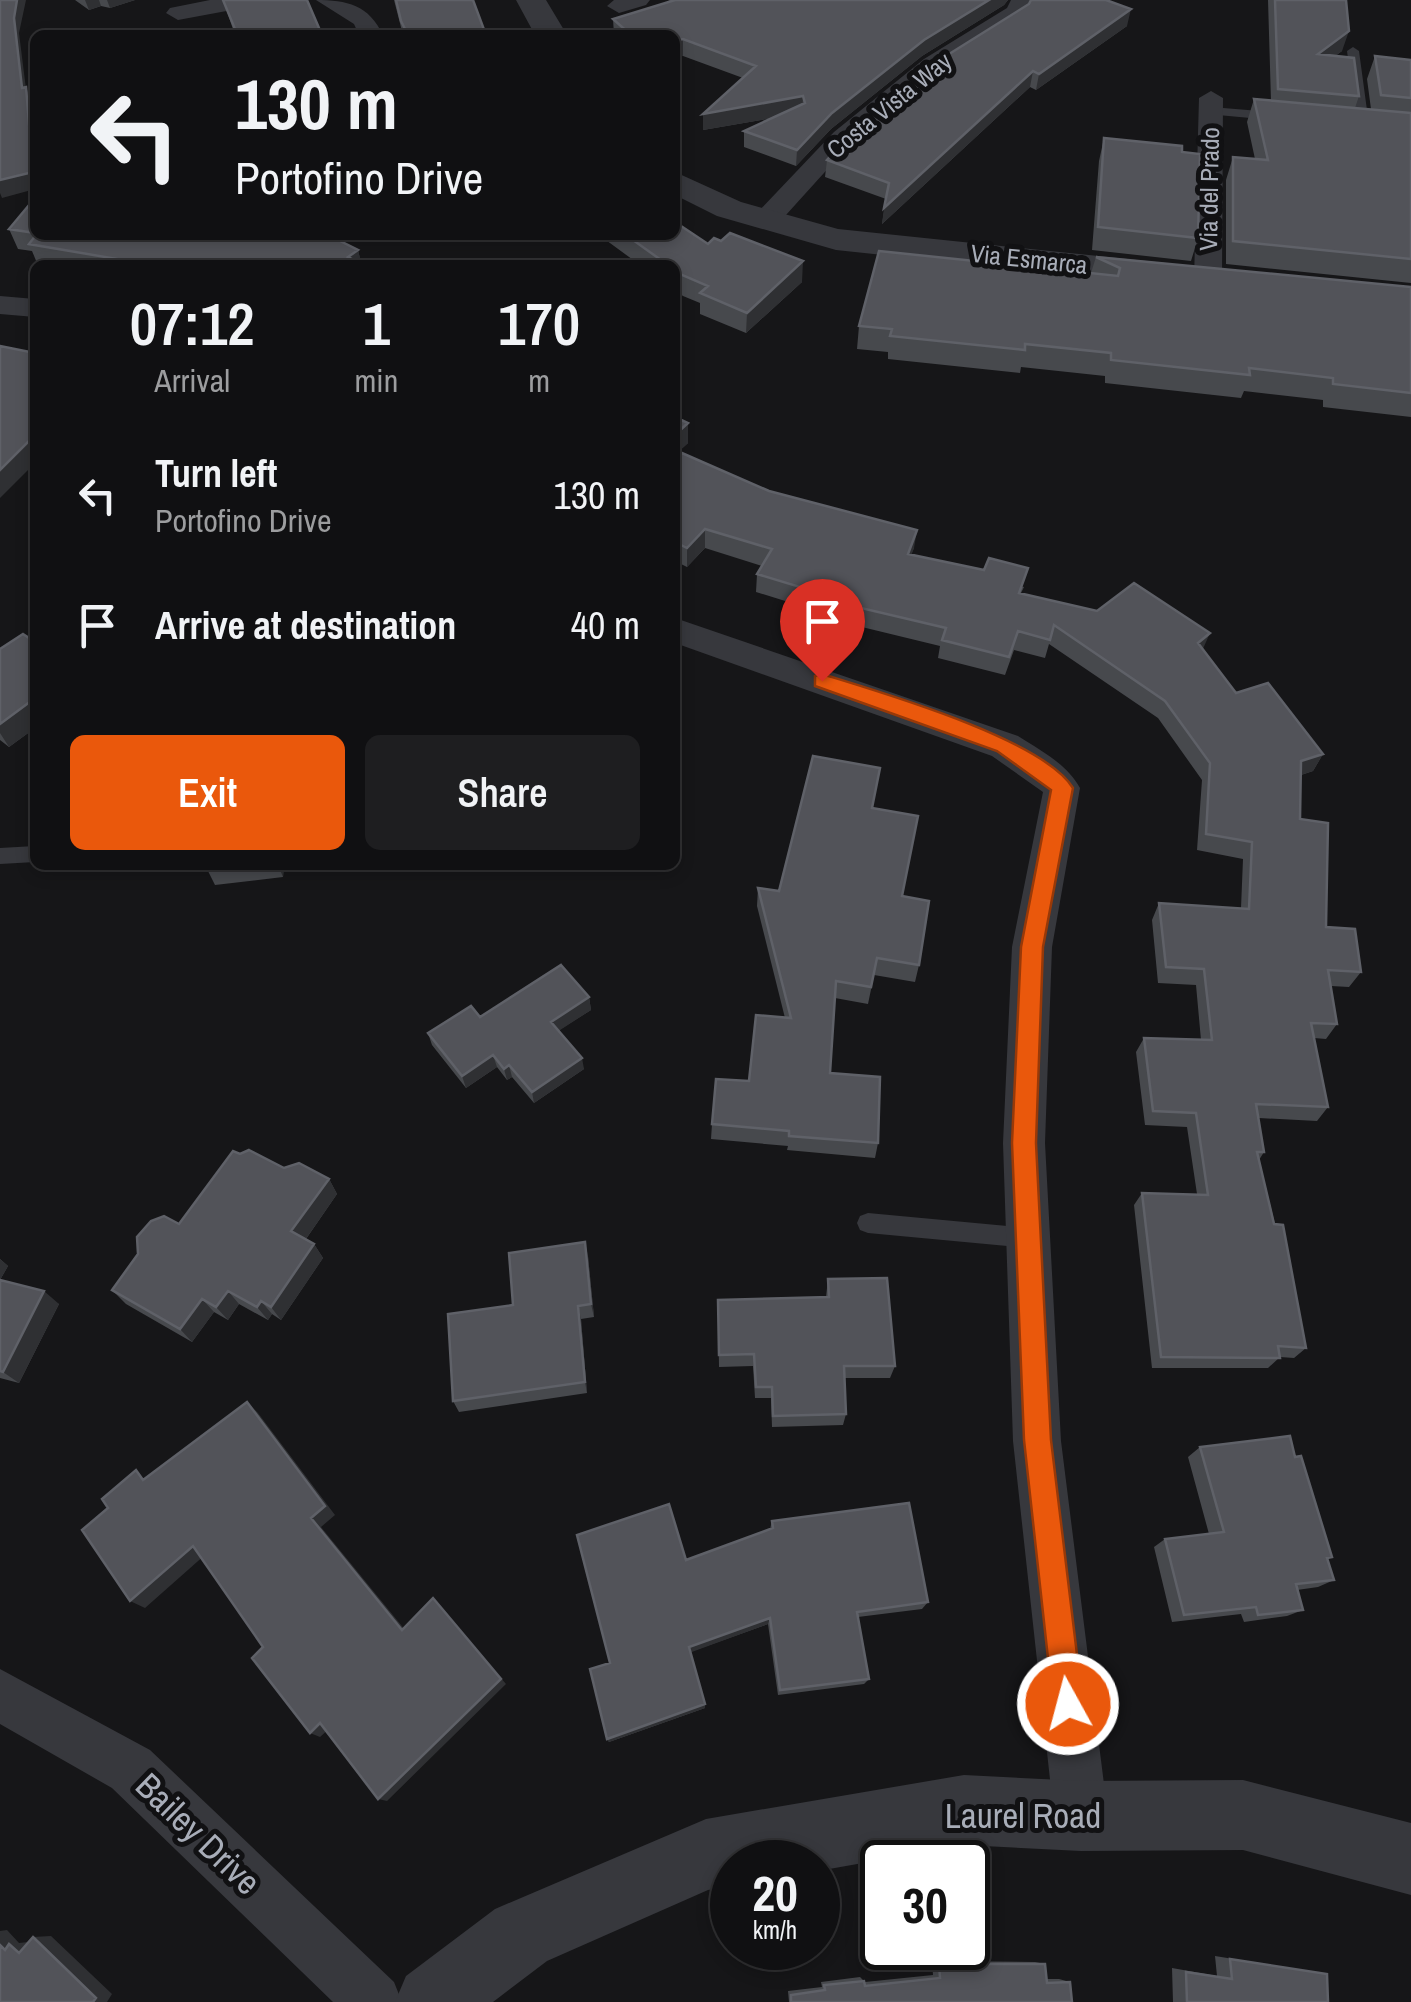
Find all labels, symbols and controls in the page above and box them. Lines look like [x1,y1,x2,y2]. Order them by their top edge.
street label: Costa Vista Way [819,44,959,166]
text: 130 m [235,57,398,151]
icon: left [70,70,200,200]
street label: Via del Prado [1191,127,1227,251]
text: Portofino Drive [235,147,483,208]
street label: Via Esmarca [969,236,1090,282]
text: 07:12 [130,283,255,364]
text: 1 [363,283,390,364]
text: 170 [498,283,580,364]
text: Arrival [154,359,230,402]
text: min [355,359,398,402]
text: m [528,359,550,402]
text: Turn left [155,448,277,499]
icon: left [70,468,125,523]
text: 130 m [553,470,640,521]
text: Portofino Drive [155,499,331,542]
pin [780,579,865,682]
icon: arrive [795,594,850,649]
icon: arrive [70,598,125,653]
text: Arrive at destination [155,600,456,651]
text: 40 m [571,600,640,651]
button: Exit [70,735,345,850]
button: Share [365,735,640,850]
position arrow [1016,1652,1120,1756]
street label: Bailey Drive [126,1762,271,1905]
street label: Laurel Road [945,1792,1101,1839]
speed limit sign: 30 [860,1840,990,1970]
text: 20 [752,1859,798,1927]
text: km/h [753,1913,797,1947]

